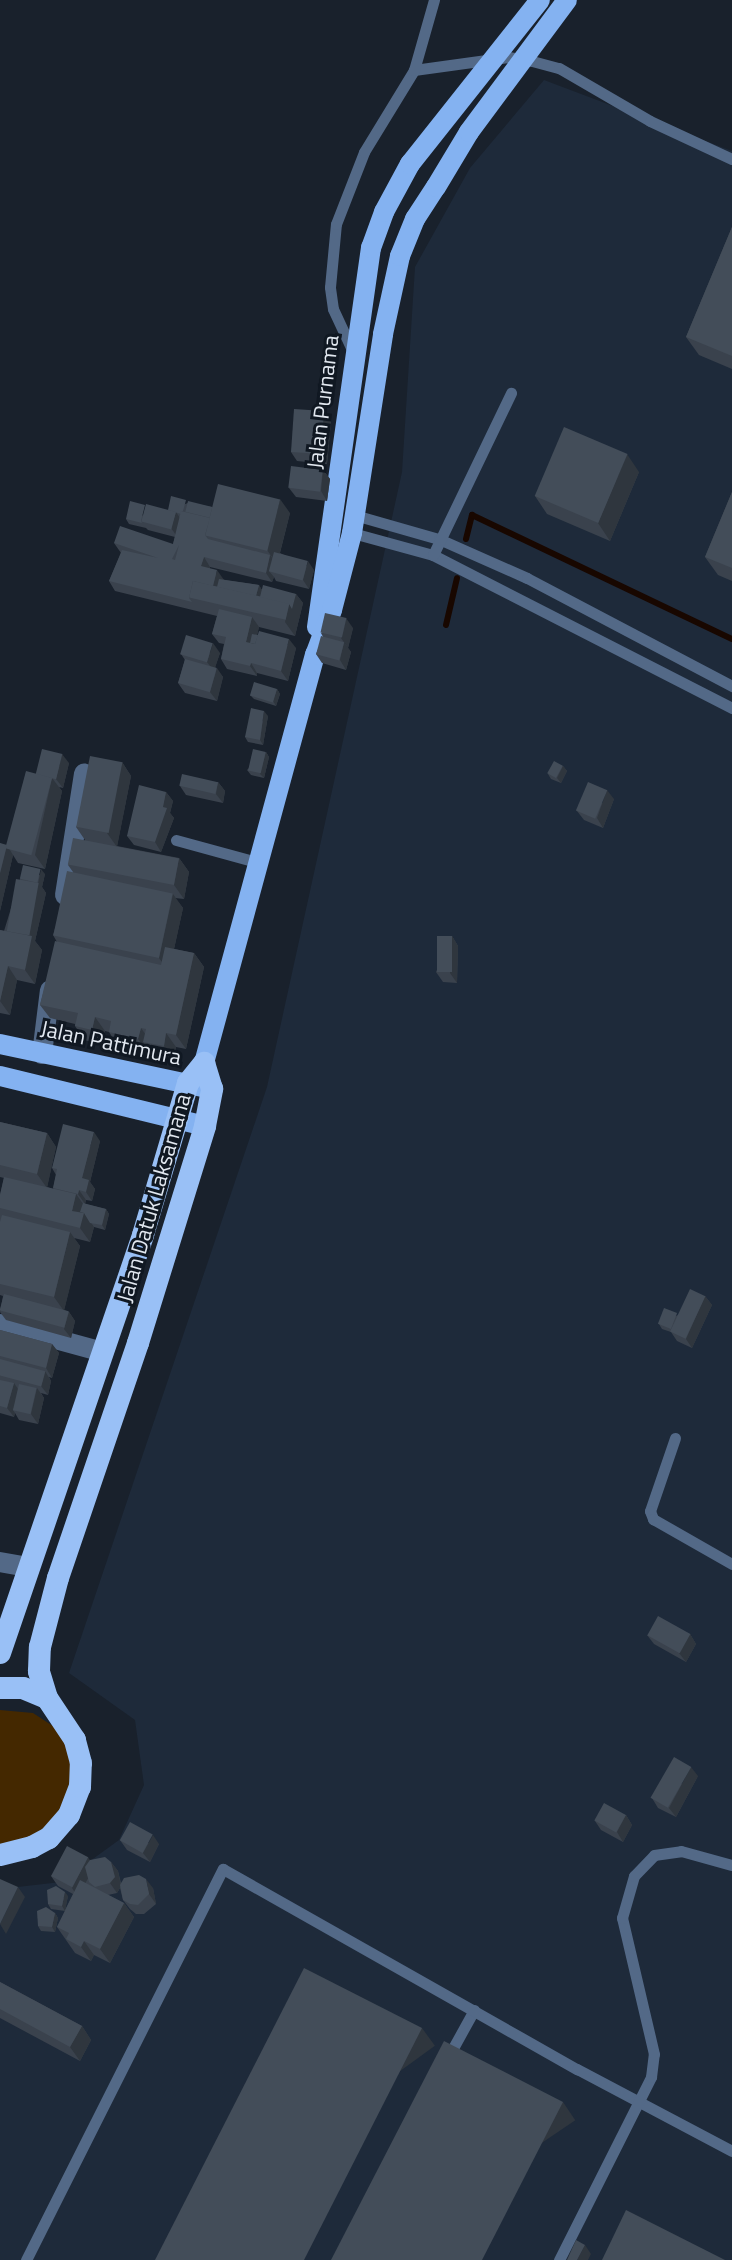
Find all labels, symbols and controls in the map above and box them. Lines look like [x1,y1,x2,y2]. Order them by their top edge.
street label: Jalan Purnama [302,334,344,470]
street label: Jalan Pattimura [38,1015,184,1071]
street label: Jalan Datuk Laksamana [112,1091,196,1305]

